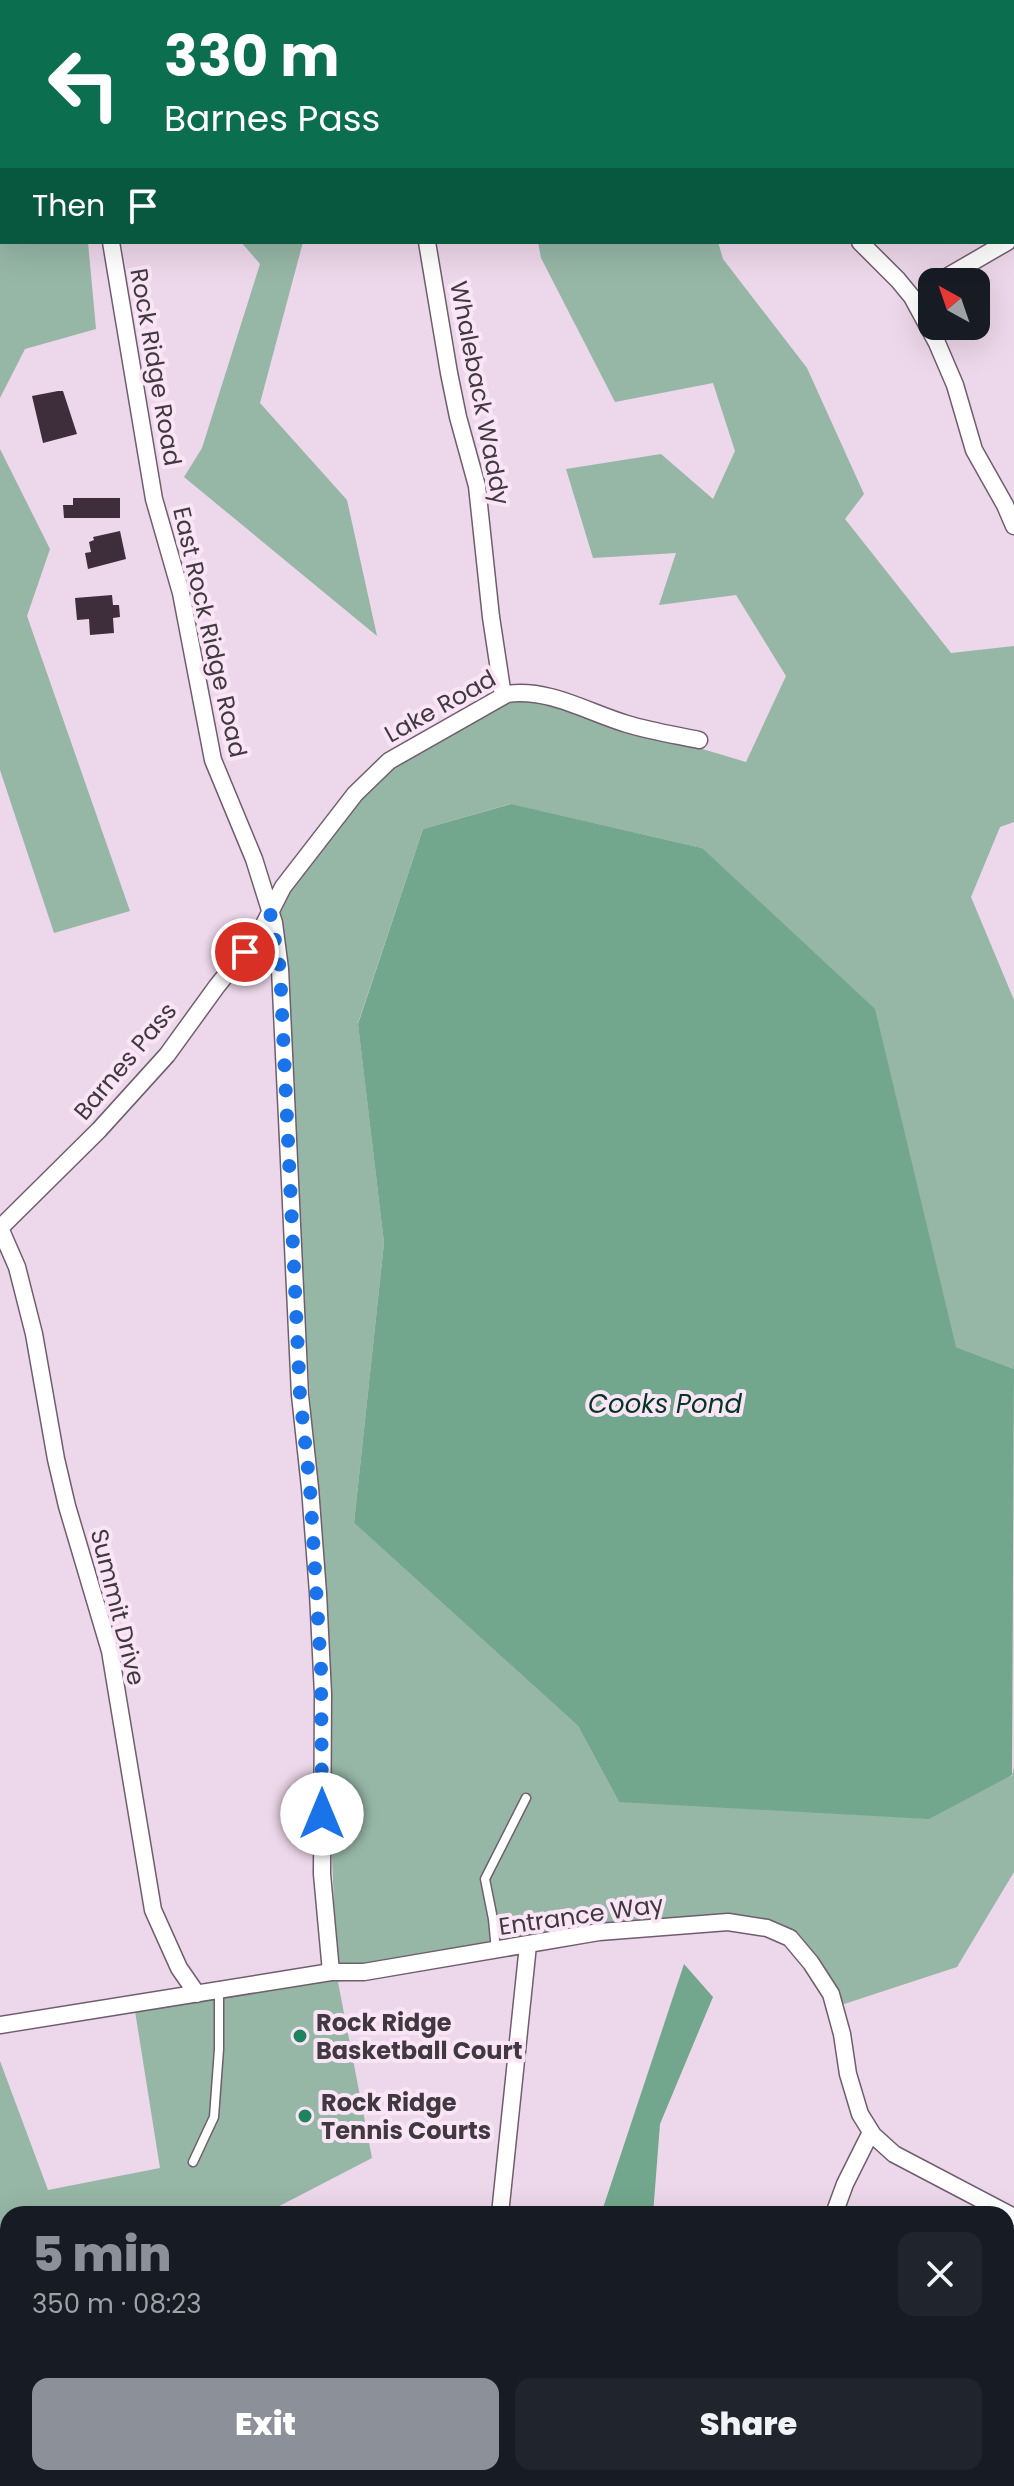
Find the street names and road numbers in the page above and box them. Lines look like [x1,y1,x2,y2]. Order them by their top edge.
street label: Rock Ridge Road [122,266,190,468]
street label: Whaleback Waddy [442,278,518,508]
street label: East Rock Ridge Road [165,504,255,760]
street label: Lake Road [378,662,502,750]
street label: Barnes Pass [66,995,184,1127]
street label: Summit Drive [83,1525,153,1689]
street label: Entrance Way [497,1887,666,1943]

